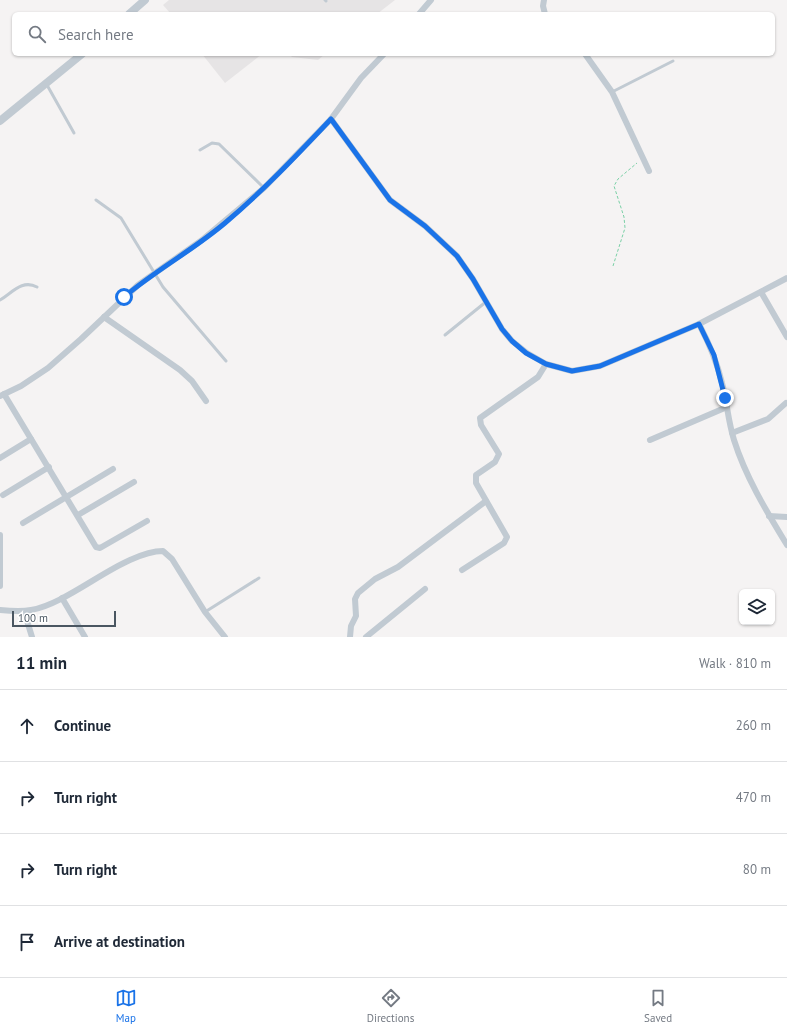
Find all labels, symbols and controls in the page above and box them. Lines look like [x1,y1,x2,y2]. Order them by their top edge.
search box [12,12,775,56]
icon: search [26,23,48,45]
text: Search here [58,25,134,44]
route start [115,288,133,306]
route end [716,389,734,407]
map controls [739,589,775,625]
button: layers [739,589,775,625]
scale bar [12,609,116,628]
text: 100 m [18,611,48,625]
text: 11 min [16,652,67,674]
text: Walk · 810 m [699,655,771,672]
icon: ahead [16,715,38,737]
text: Continue [54,716,111,735]
text: 260 m [736,717,771,734]
icon: right [16,787,38,809]
text: Turn right [54,788,117,807]
text: 470 m [736,789,771,806]
icon: right [16,859,38,881]
text: Turn right [54,860,117,879]
text: 80 m [743,861,771,878]
icon: arrive [16,931,38,953]
text: Arrive at destination [54,932,185,951]
tab: Map [115,987,137,1025]
tab: Directions [367,987,414,1025]
tab: Saved [644,987,672,1025]

